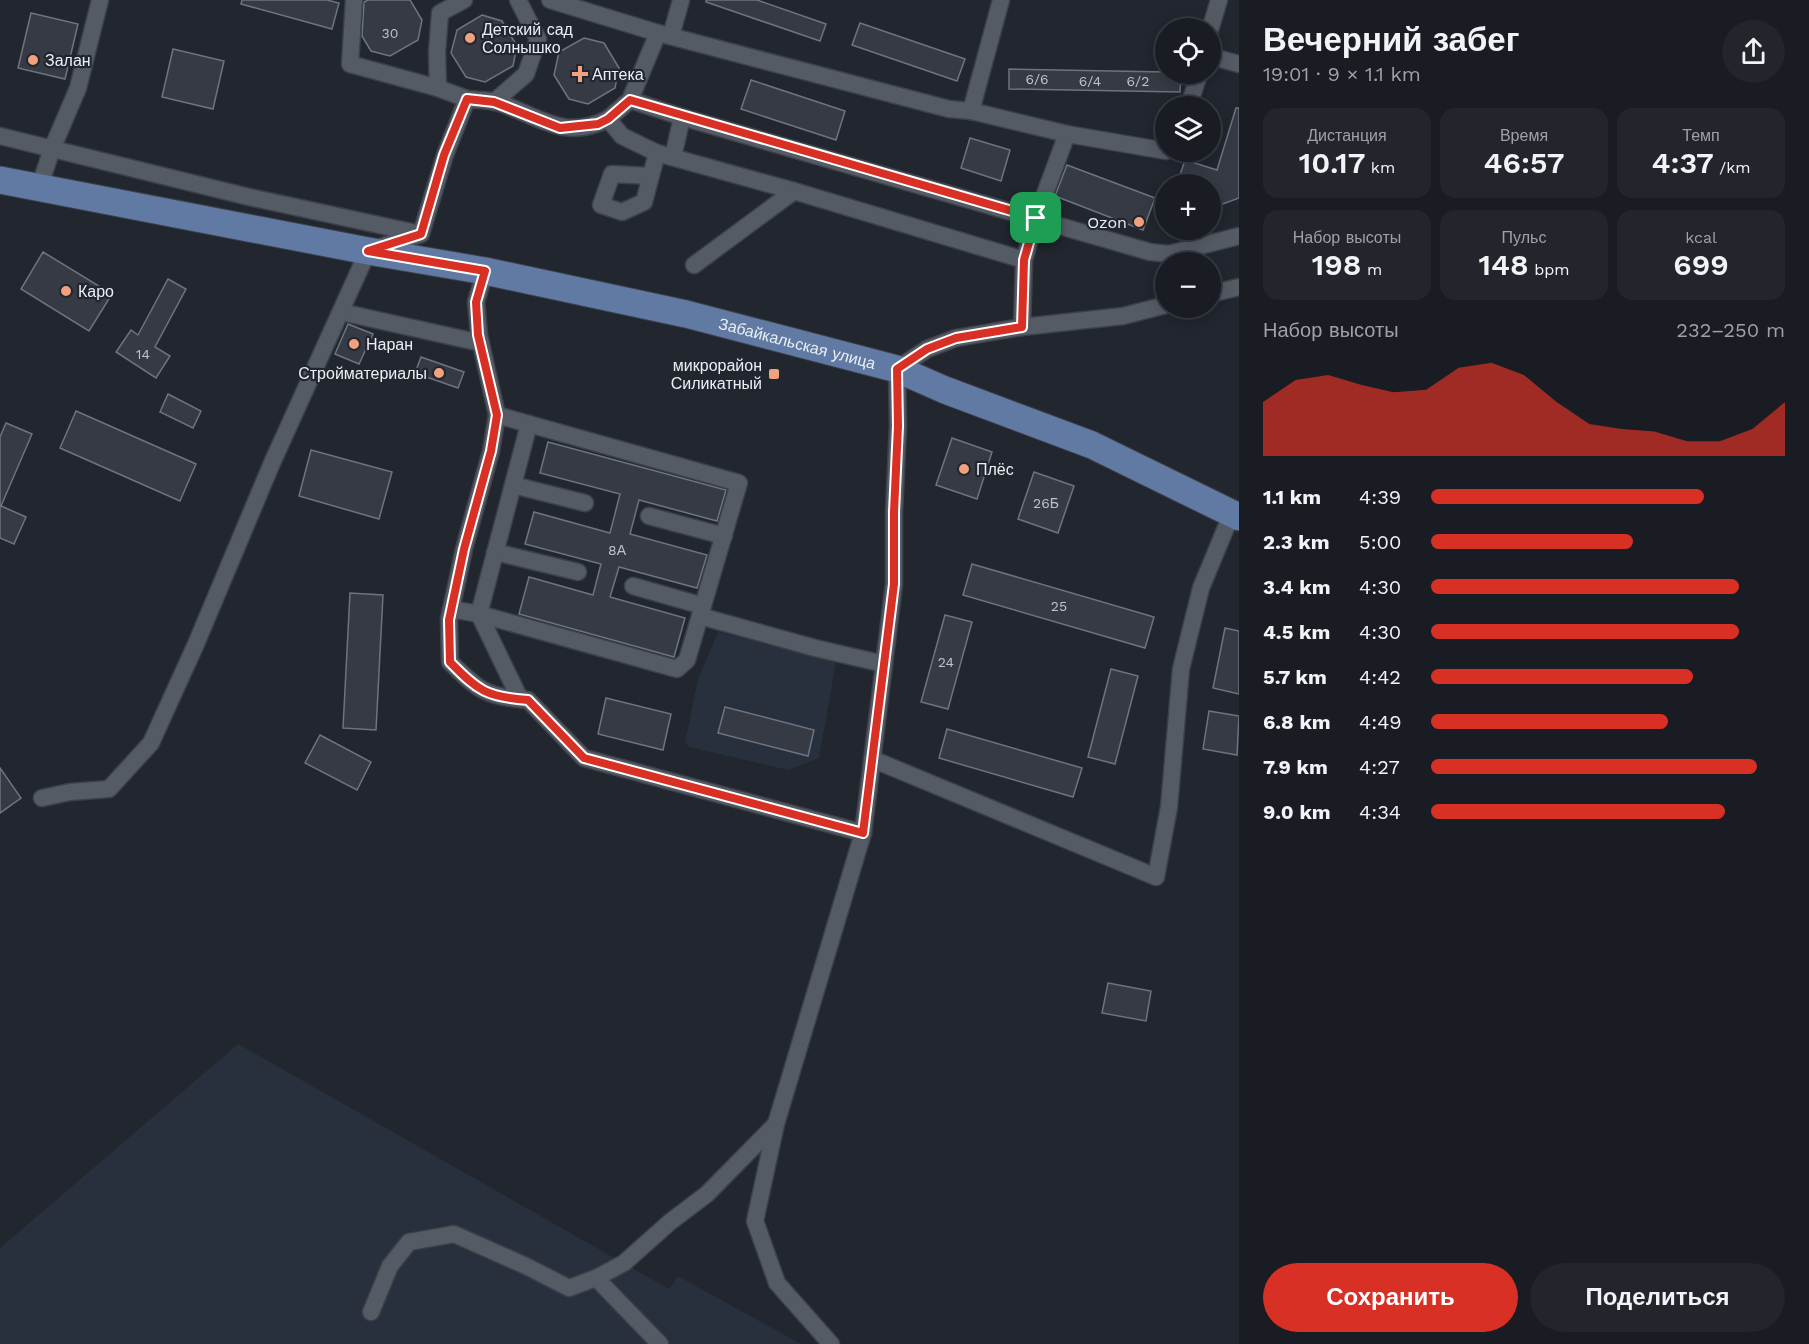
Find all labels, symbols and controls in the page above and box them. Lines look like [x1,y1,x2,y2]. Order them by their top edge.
map controls [1155,18,1221,318]
button: locate [1155,18,1221,84]
place label: Детский сад Солнышко [482,20,574,57]
text: Вечерний забег [1263,20,1519,59]
button: share [1722,20,1785,83]
house number: 30 [382,25,398,41]
marker: Детский сад Солнышко [463,31,477,45]
place label: Залан [45,51,91,70]
marker: Залан [26,53,40,67]
text: 19:01 · 9 × 1.1 km [1263,62,1421,86]
place label: Аптека [592,65,644,84]
marker: Аптека [573,67,587,81]
house number: 6/6 [1026,71,1048,87]
house number: 6/4 [1079,73,1101,89]
house number: 6/2 [1127,73,1149,89]
button: layers [1155,96,1221,162]
text: Дистанция [1307,126,1387,145]
text: Время [1500,126,1548,145]
text: Темп [1682,126,1720,145]
text: 10.17 [1299,145,1365,180]
text: 46:57 [1484,145,1565,180]
text: 4:37 [1651,145,1714,180]
text: km [1365,158,1395,177]
text: /km [1714,158,1751,177]
button: + [1155,174,1221,240]
pin [1010,192,1061,243]
icon: arrive [1019,201,1052,234]
place label: Ozon [1087,213,1127,232]
marker: Ozon [1132,215,1146,229]
text: Набор высоты [1293,228,1401,247]
text: Пульс [1502,228,1546,247]
text: kcal [1685,228,1717,247]
text: 198 [1312,247,1361,282]
text: 148 [1479,247,1529,282]
text: 699 [1673,247,1729,282]
button: − [1155,252,1221,318]
text: m [1361,260,1382,279]
text: bpm [1529,260,1569,279]
place label: Каро [78,282,114,301]
marker: Каро [59,284,73,298]
street label: Забайкальская улица [717,313,878,373]
text: Набор высоты [1263,318,1399,342]
text: 232–250 m [1676,318,1785,342]
place label: Наран [366,335,413,354]
marker: Наран [347,337,361,351]
house number: 14 [136,346,150,362]
place label: микрорайон Силикатный [671,356,762,393]
place label: Стройматериалы [298,364,427,383]
marker: Стройматериалы [432,366,446,380]
marker: микрорайон Силикатный [767,367,781,381]
place label: Плёс [976,460,1014,479]
marker: Плёс [957,462,971,476]
text: 1.1 km [1263,485,1321,509]
text: 4:39 [1359,485,1401,509]
house number: 26Б [1033,495,1059,511]
text: 2.3 km [1263,530,1330,554]
text: 5:00 [1359,530,1401,554]
house number: 8А [608,542,627,558]
text: 3.4 km [1263,575,1330,599]
text: 4:30 [1359,575,1401,599]
house number: 25 [1051,598,1067,614]
text: 4.5 km [1263,620,1330,644]
text: 4:30 [1359,620,1401,644]
house number: 24 [938,654,954,670]
text: 5.7 km [1263,665,1327,689]
text: 4:42 [1359,665,1401,689]
text: 6.8 km [1263,710,1331,734]
text: 4:49 [1359,710,1402,734]
text: 7.9 km [1263,755,1328,779]
text: 4:27 [1359,755,1400,779]
text: 9.0 km [1263,800,1331,824]
text: 4:34 [1359,800,1401,824]
button: Сохранить [1263,1263,1518,1332]
button: Поделиться [1530,1263,1785,1332]

